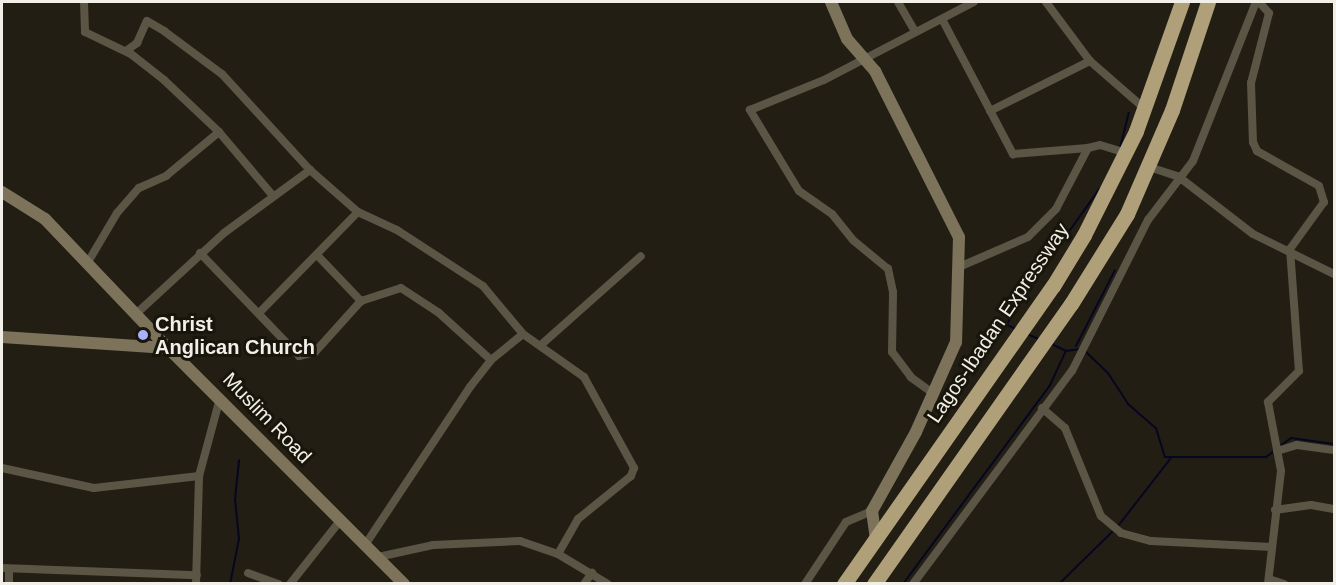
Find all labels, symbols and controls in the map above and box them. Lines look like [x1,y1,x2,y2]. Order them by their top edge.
street label: Lagos-Ibadan Expressway [922,219,1074,427]
place label: Christ Anglican Church [155,312,315,359]
marker: Christ Anglican Church [136,328,150,342]
street label: Muslim Road [218,368,316,468]

